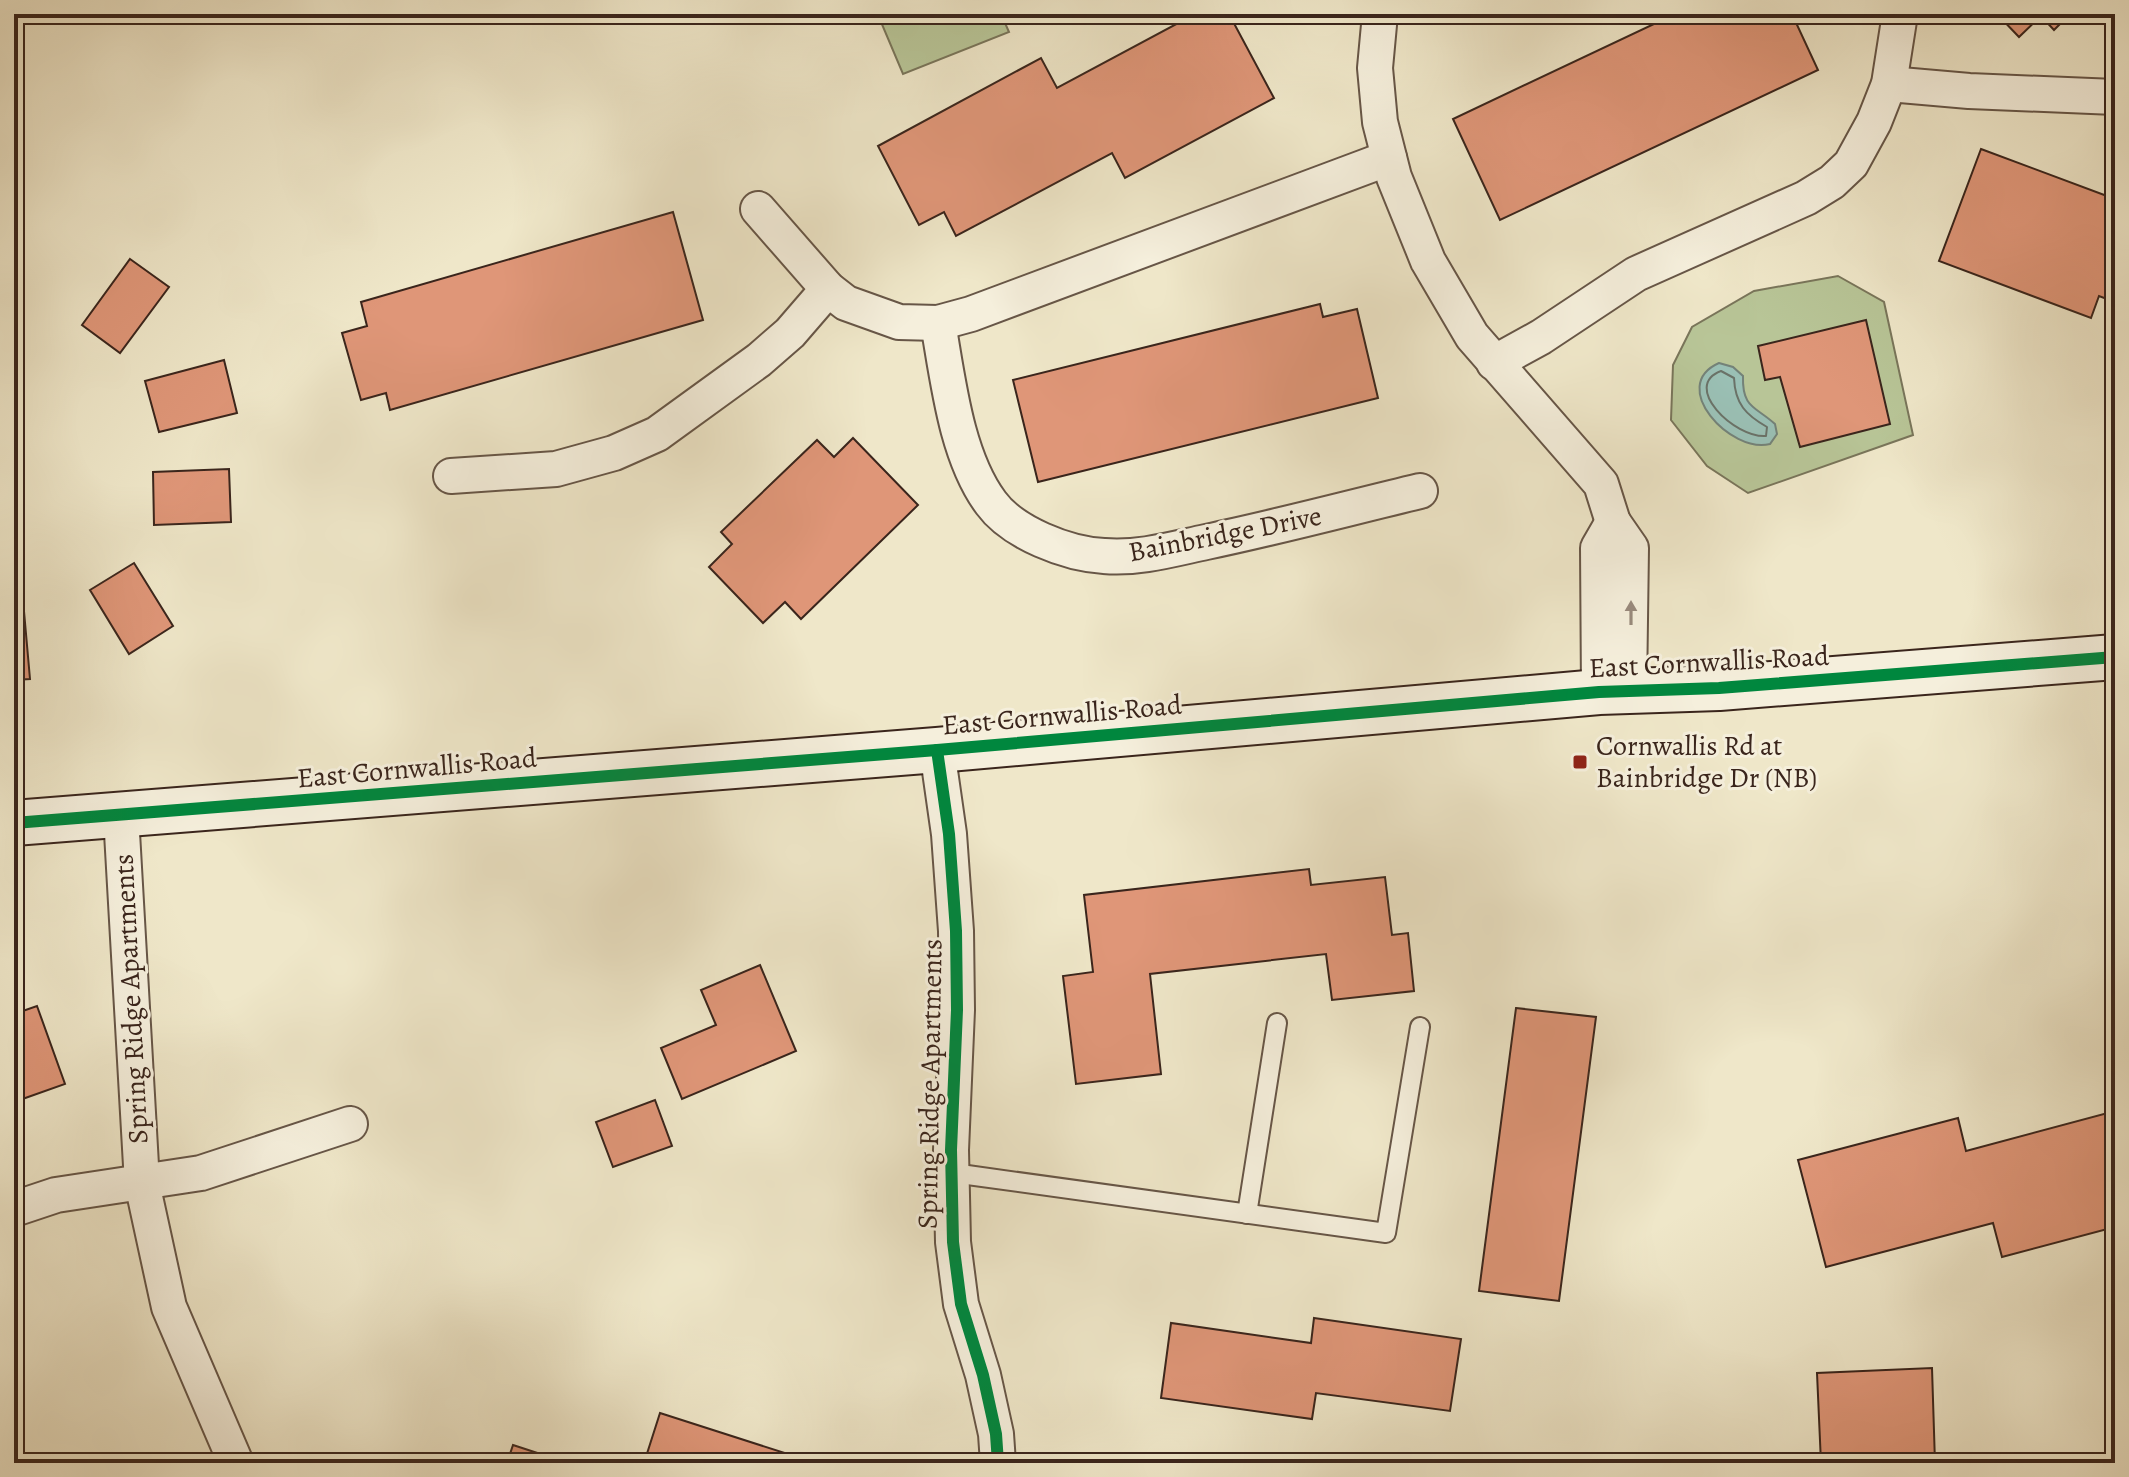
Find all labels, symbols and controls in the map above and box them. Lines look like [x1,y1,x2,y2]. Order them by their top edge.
street label: Bainbridge Drive [1125,497,1325,571]
one-way arrow [1625,600,1637,625]
street label: East Cornwallis Road [1588,637,1831,687]
street label: East Cornwallis Road [941,686,1184,744]
place label: Cornwallis Rd at Bainbridge Dr (NB) [1596,727,1817,797]
street label: East Cornwallis Road [296,739,539,797]
marker: Cornwallis Rd at Bainbridge Dr (NB) [1571,753,1589,771]
street label: Spring Ridge Apartments [104,853,158,1145]
street label: Spring Ridge Apartments [908,939,952,1229]

